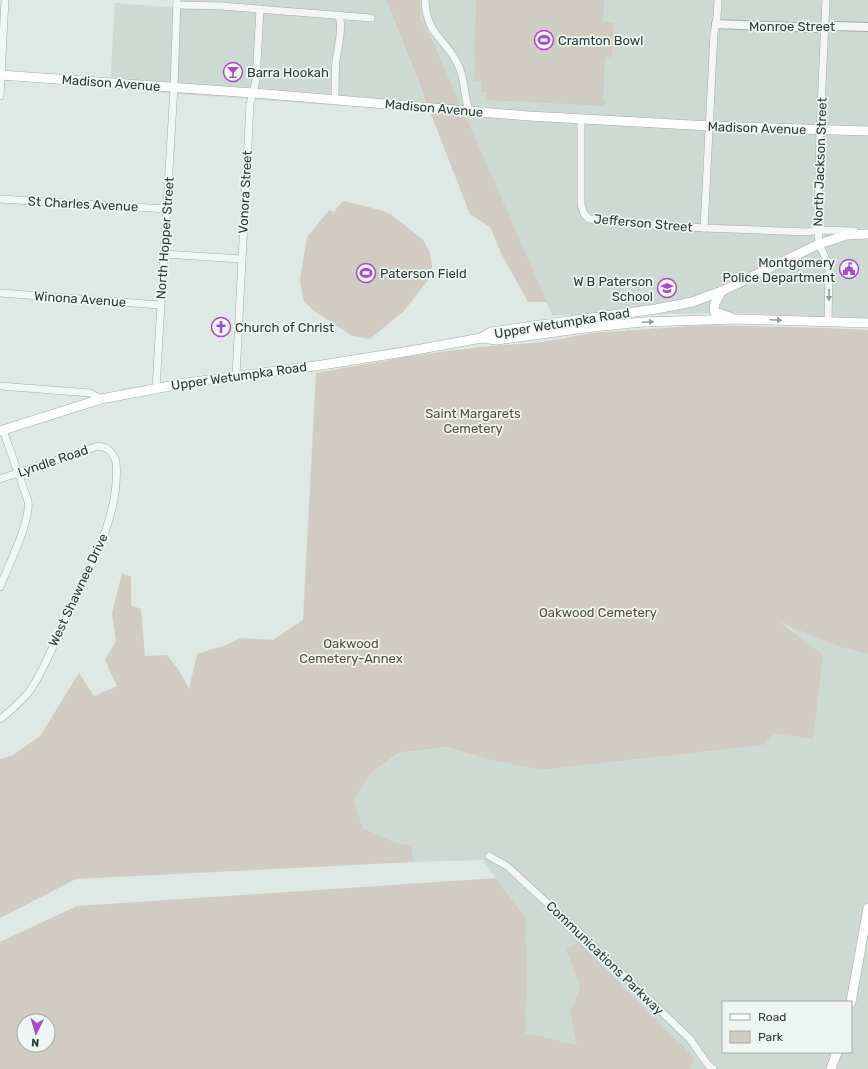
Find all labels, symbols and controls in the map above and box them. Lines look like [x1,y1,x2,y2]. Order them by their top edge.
street label: Monroe Street [749,19,835,34]
sports icon: Cramton Bowl [533,29,555,51]
place label: Cramton Bowl [558,33,643,48]
bar icon: Barra Hookah [222,61,244,83]
place label: Barra Hookah [247,65,329,80]
street label: Madison Avenue [61,72,161,94]
street label: Madison Avenue [384,96,484,120]
street label: North Jackson Street [810,97,830,227]
street label: Madison Avenue [707,119,807,137]
street label: Vonora Street [235,150,255,234]
street label: North Hopper Street [153,176,177,300]
street label: St Charles Avenue [27,194,139,214]
street label: Jefferson Street [593,211,693,235]
place label: Montgomery Police Department [722,255,835,285]
public building icon: Montgomery Police Department [838,258,860,280]
sports icon: Paterson Field [355,262,377,284]
place label: Paterson Field [380,266,467,281]
place label: W B Paterson School [573,274,653,304]
school or university icon: W B Paterson School [656,277,678,299]
street label: Winona Avenue [33,288,127,310]
one-way arrow [826,289,832,302]
street label: Upper Wetumpka Road [493,305,631,341]
church icon: Church of Christ [210,316,232,338]
one-way arrow [770,317,783,323]
one-way arrow [642,319,655,325]
place label: Church of Christ [235,320,334,335]
street label: Upper Wetumpka Road [170,359,308,393]
park label: Saint Margarets Cemetery [425,406,521,436]
street label: Lyndle Road [16,442,90,480]
street label: West Shawnee Drive [45,531,111,649]
park label: Oakwood Cemetery [539,605,657,620]
park label: Oakwood Cemetery-Annex [299,636,403,666]
street label: Communications Parkway [543,898,667,1018]
legend [722,1001,852,1053]
text: Road [758,1010,786,1024]
north arrow [16,1013,56,1053]
text: Park [758,1030,784,1044]
text: N [31,1036,40,1049]

